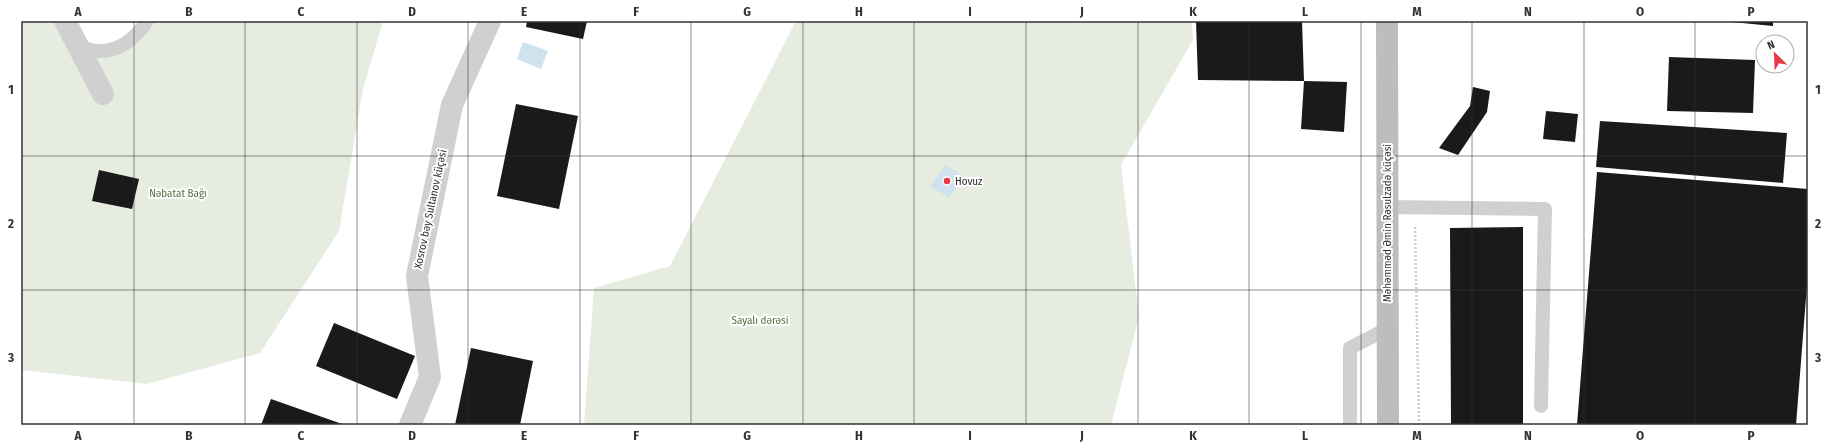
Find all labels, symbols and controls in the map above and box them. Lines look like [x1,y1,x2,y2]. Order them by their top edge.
text: A [73,4,82,19]
text: B [185,4,193,19]
text: C [298,4,305,19]
text: D [408,4,416,19]
text: E [521,4,527,19]
text: F [633,4,639,19]
text: G [743,4,751,19]
text: H [855,4,863,19]
text: I [968,4,972,19]
text: J [1079,4,1084,19]
text: K [1189,4,1197,19]
text: L [1302,4,1308,19]
text: M [1412,4,1422,19]
text: N [1524,4,1532,19]
text: O [1636,4,1644,19]
text: P [1747,4,1755,19]
north arrow [1755,34,1795,74]
text: N [1765,38,1777,53]
text: 1 [8,82,14,97]
text: 1 [1815,82,1821,97]
street label: Məhəmməd Əmin Rəsulzadə küçəsi [1381,144,1394,302]
street label: Xosrov bəy Sultanov küçəsi [411,148,450,270]
place label: Hovuz [955,175,983,188]
marker: Hovuz [942,176,952,186]
park label: Nəbatat Bağı [149,187,207,200]
text: 2 [7,216,14,231]
text: 2 [1814,216,1821,231]
park label: Sayalı dərəsi [732,314,789,327]
text: 3 [7,350,14,365]
text: 3 [1814,350,1821,365]
text: A [73,428,82,443]
text: B [185,428,193,443]
text: C [298,428,305,443]
text: D [408,428,416,443]
text: E [521,428,527,443]
text: F [633,428,639,443]
text: G [743,428,751,443]
text: H [855,428,863,443]
text: I [968,428,972,443]
text: J [1079,428,1084,443]
text: K [1189,428,1197,443]
text: L [1302,428,1308,443]
text: M [1412,428,1422,443]
text: N [1524,428,1532,443]
text: O [1636,428,1644,443]
text: P [1747,428,1755,443]

